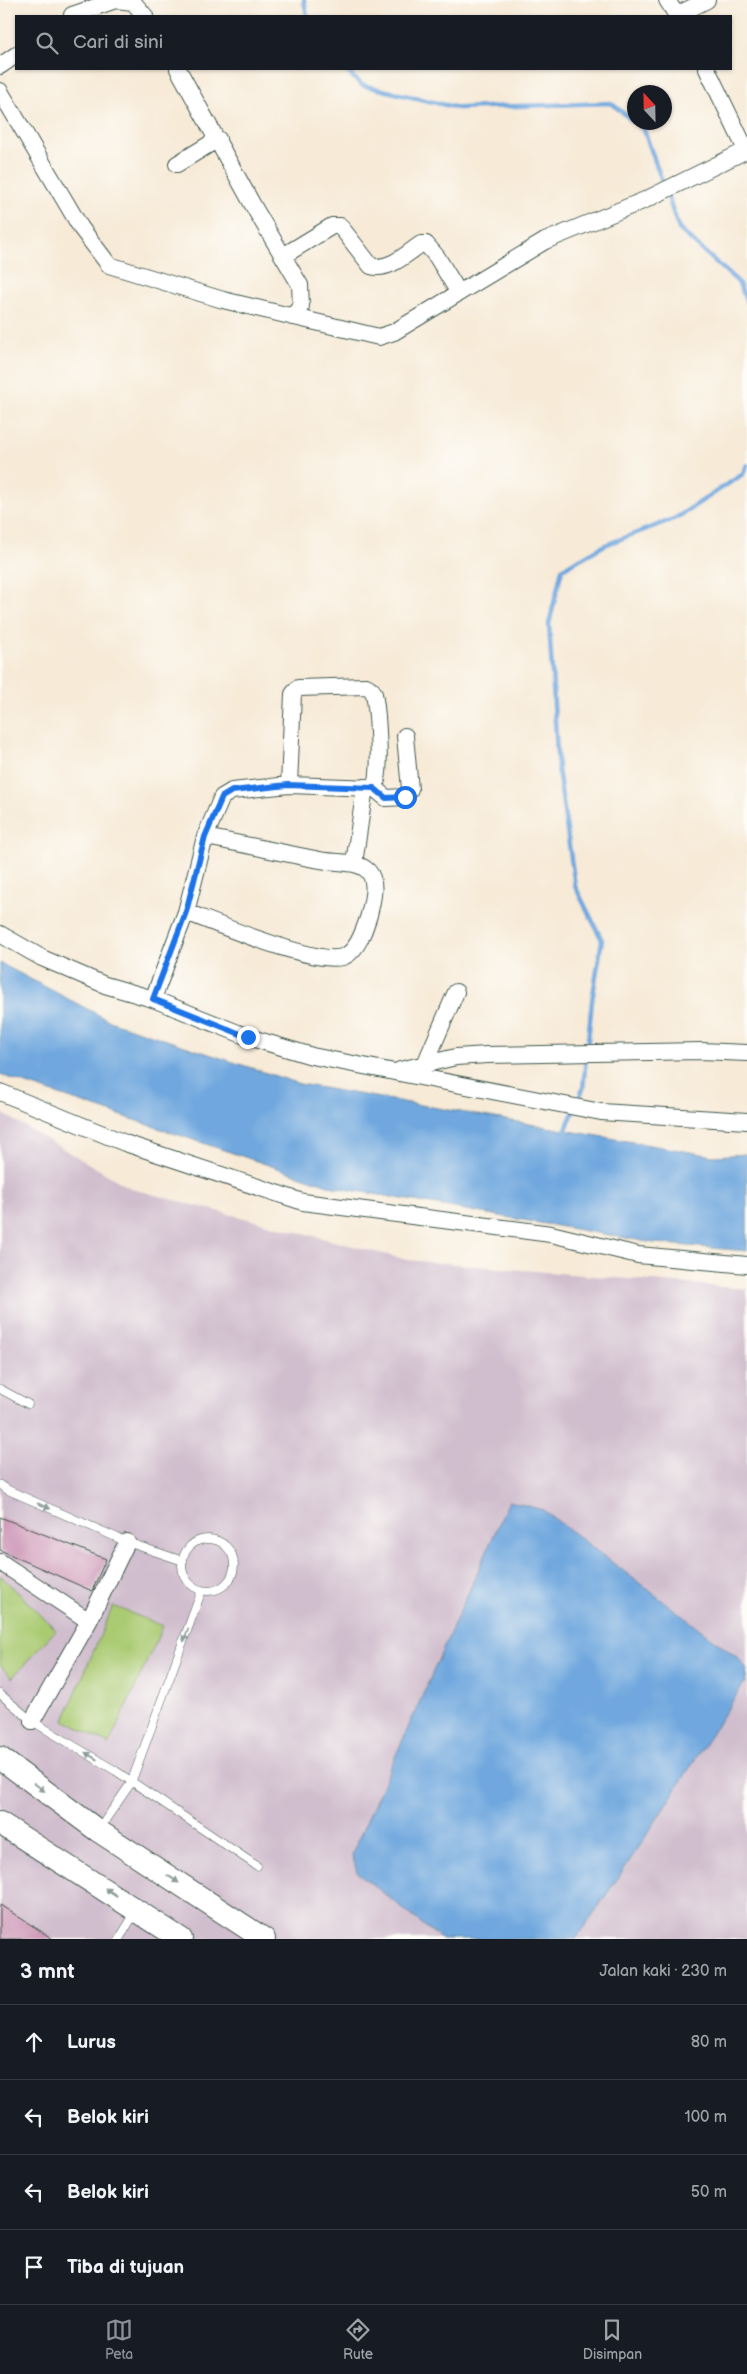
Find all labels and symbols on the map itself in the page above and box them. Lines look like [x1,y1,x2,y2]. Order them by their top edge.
north arrow [627,85,672,130]
route start [394,786,417,809]
route end [237,1026,260,1049]
one-way arrow [37,1502,51,1510]
one-way arrow [182,1628,189,1643]
one-way arrow [84,1751,97,1760]
one-way arrow [32,1782,46,1792]
one-way arrow [166,1874,179,1884]
one-way arrow [104,1888,118,1897]

